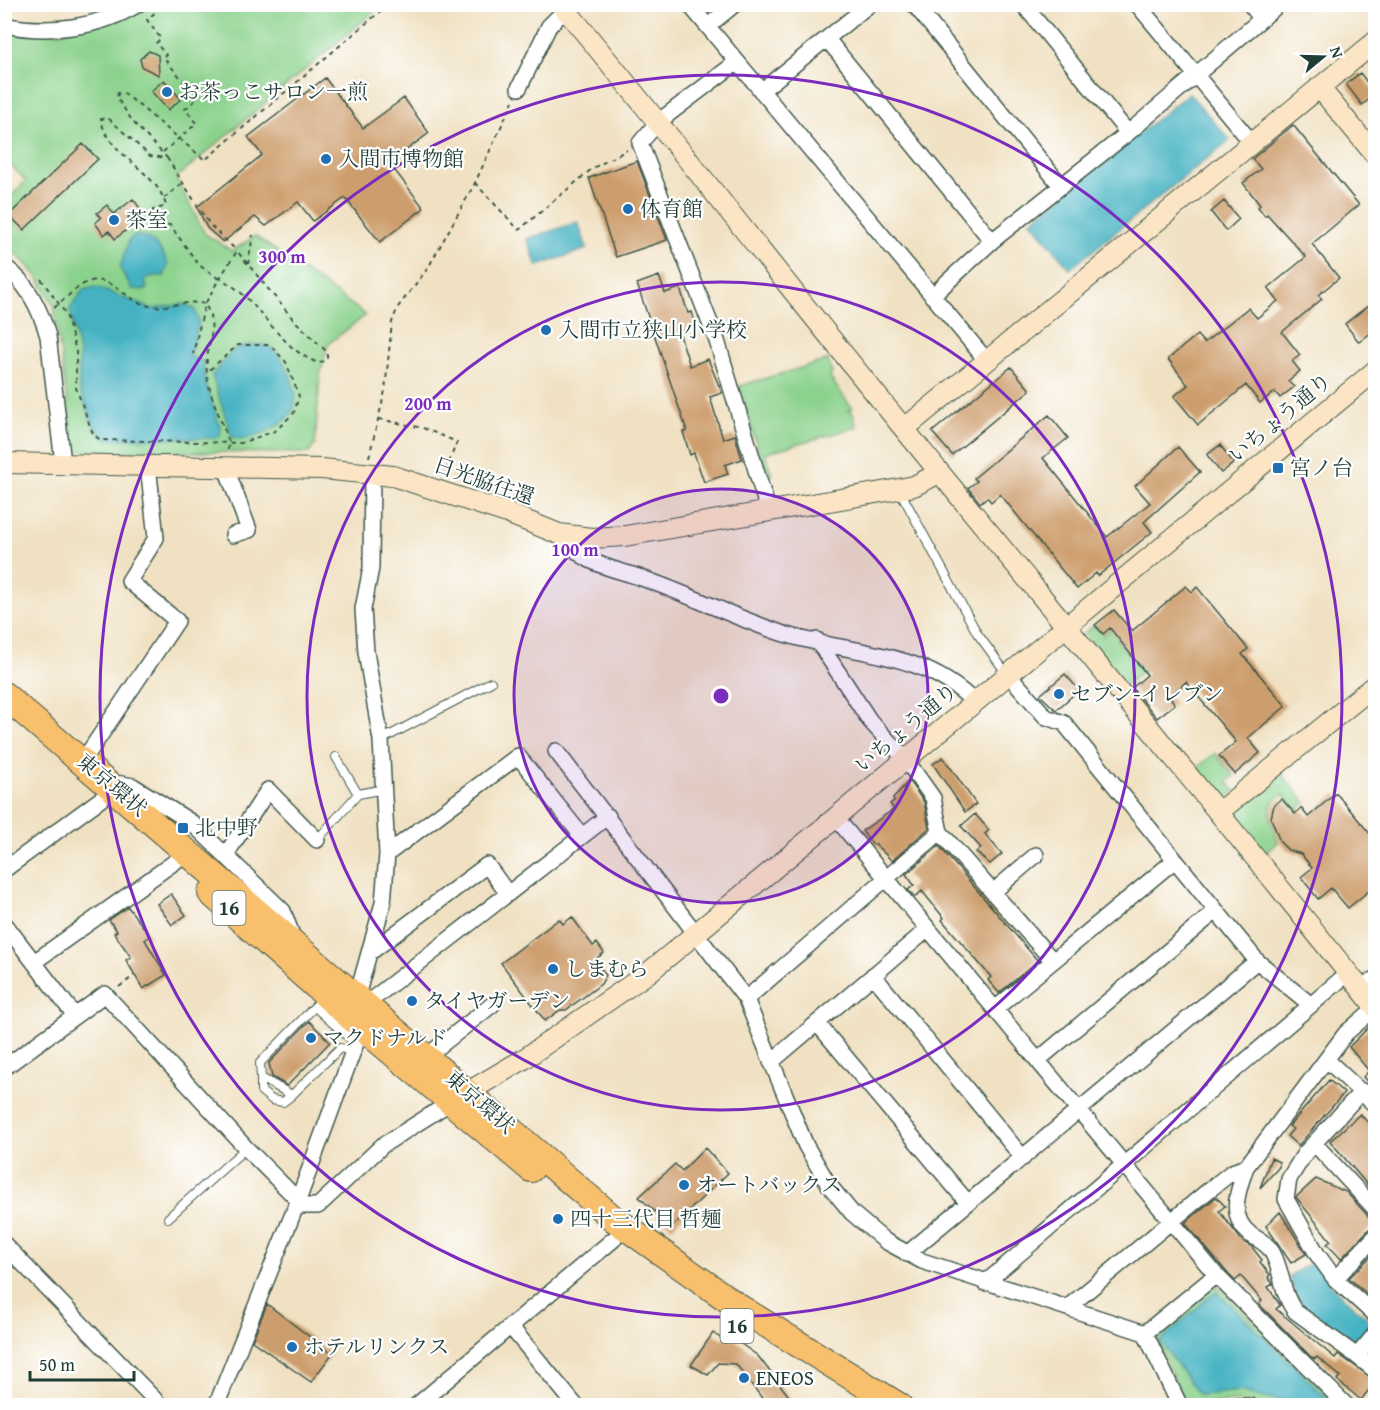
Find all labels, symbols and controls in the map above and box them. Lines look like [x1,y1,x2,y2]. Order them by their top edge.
north arrow [1293,27,1353,87]
text: N [1324,43,1350,61]
place label: お茶っこサロン一煎 [179,76,368,107]
marker: お茶っこサロン一煎 [160,85,174,99]
place label: 入間市博物館 [338,143,464,174]
marker: 入間市博物館 [319,152,333,166]
place label: 体育館 [640,193,703,224]
marker: 体育館 [621,202,635,216]
place label: 茶室 [126,204,168,235]
marker: 茶室 [107,213,121,227]
text: 300 m [258,243,306,270]
place label: 入間市立狭山小学校 [558,314,747,345]
marker: 入間市立狭山小学校 [539,323,553,337]
street label: いちょう通り [1221,365,1338,470]
text: 200 m [404,390,452,417]
street label: 日光脇往還 [429,449,539,512]
place label: 宮ノ台 [1290,452,1353,483]
marker: 宮ノ台 [1271,461,1285,475]
text: 100 m [551,536,599,563]
street label: いちょう通り [847,675,964,780]
place label: セブン-イレブン [1071,678,1224,709]
centre of rings [711,686,731,706]
marker: セブン-イレブン [1052,687,1066,701]
street label: 東京環状 [70,746,154,823]
place label: 北中野 [195,812,258,843]
marker: 北中野 [176,821,190,835]
road number: 16 [212,891,246,925]
place label: しまむら [565,953,649,984]
marker: しまむら [546,962,560,976]
place label: タイヤガーデン [424,985,570,1016]
marker: タイヤガーデン [405,994,419,1008]
place label: マクドナルド [323,1022,448,1053]
marker: マクドナルド [304,1031,318,1045]
street label: 東京環状 [438,1062,522,1141]
place label: オートバックス [696,1169,842,1200]
marker: オートバックス [677,1178,691,1192]
place label: 四十三代目 哲麺 [570,1203,722,1234]
marker: 四十三代目 哲麺 [551,1212,565,1226]
road number: 16 [720,1309,754,1343]
place label: ホテルリンクス [304,1331,449,1362]
marker: ホテルリンクス [285,1340,299,1354]
scale bar [30,1344,134,1382]
text: 50 m [39,1351,75,1378]
place label: ENEOS [756,1362,814,1393]
marker: ENEOS [737,1371,751,1385]

